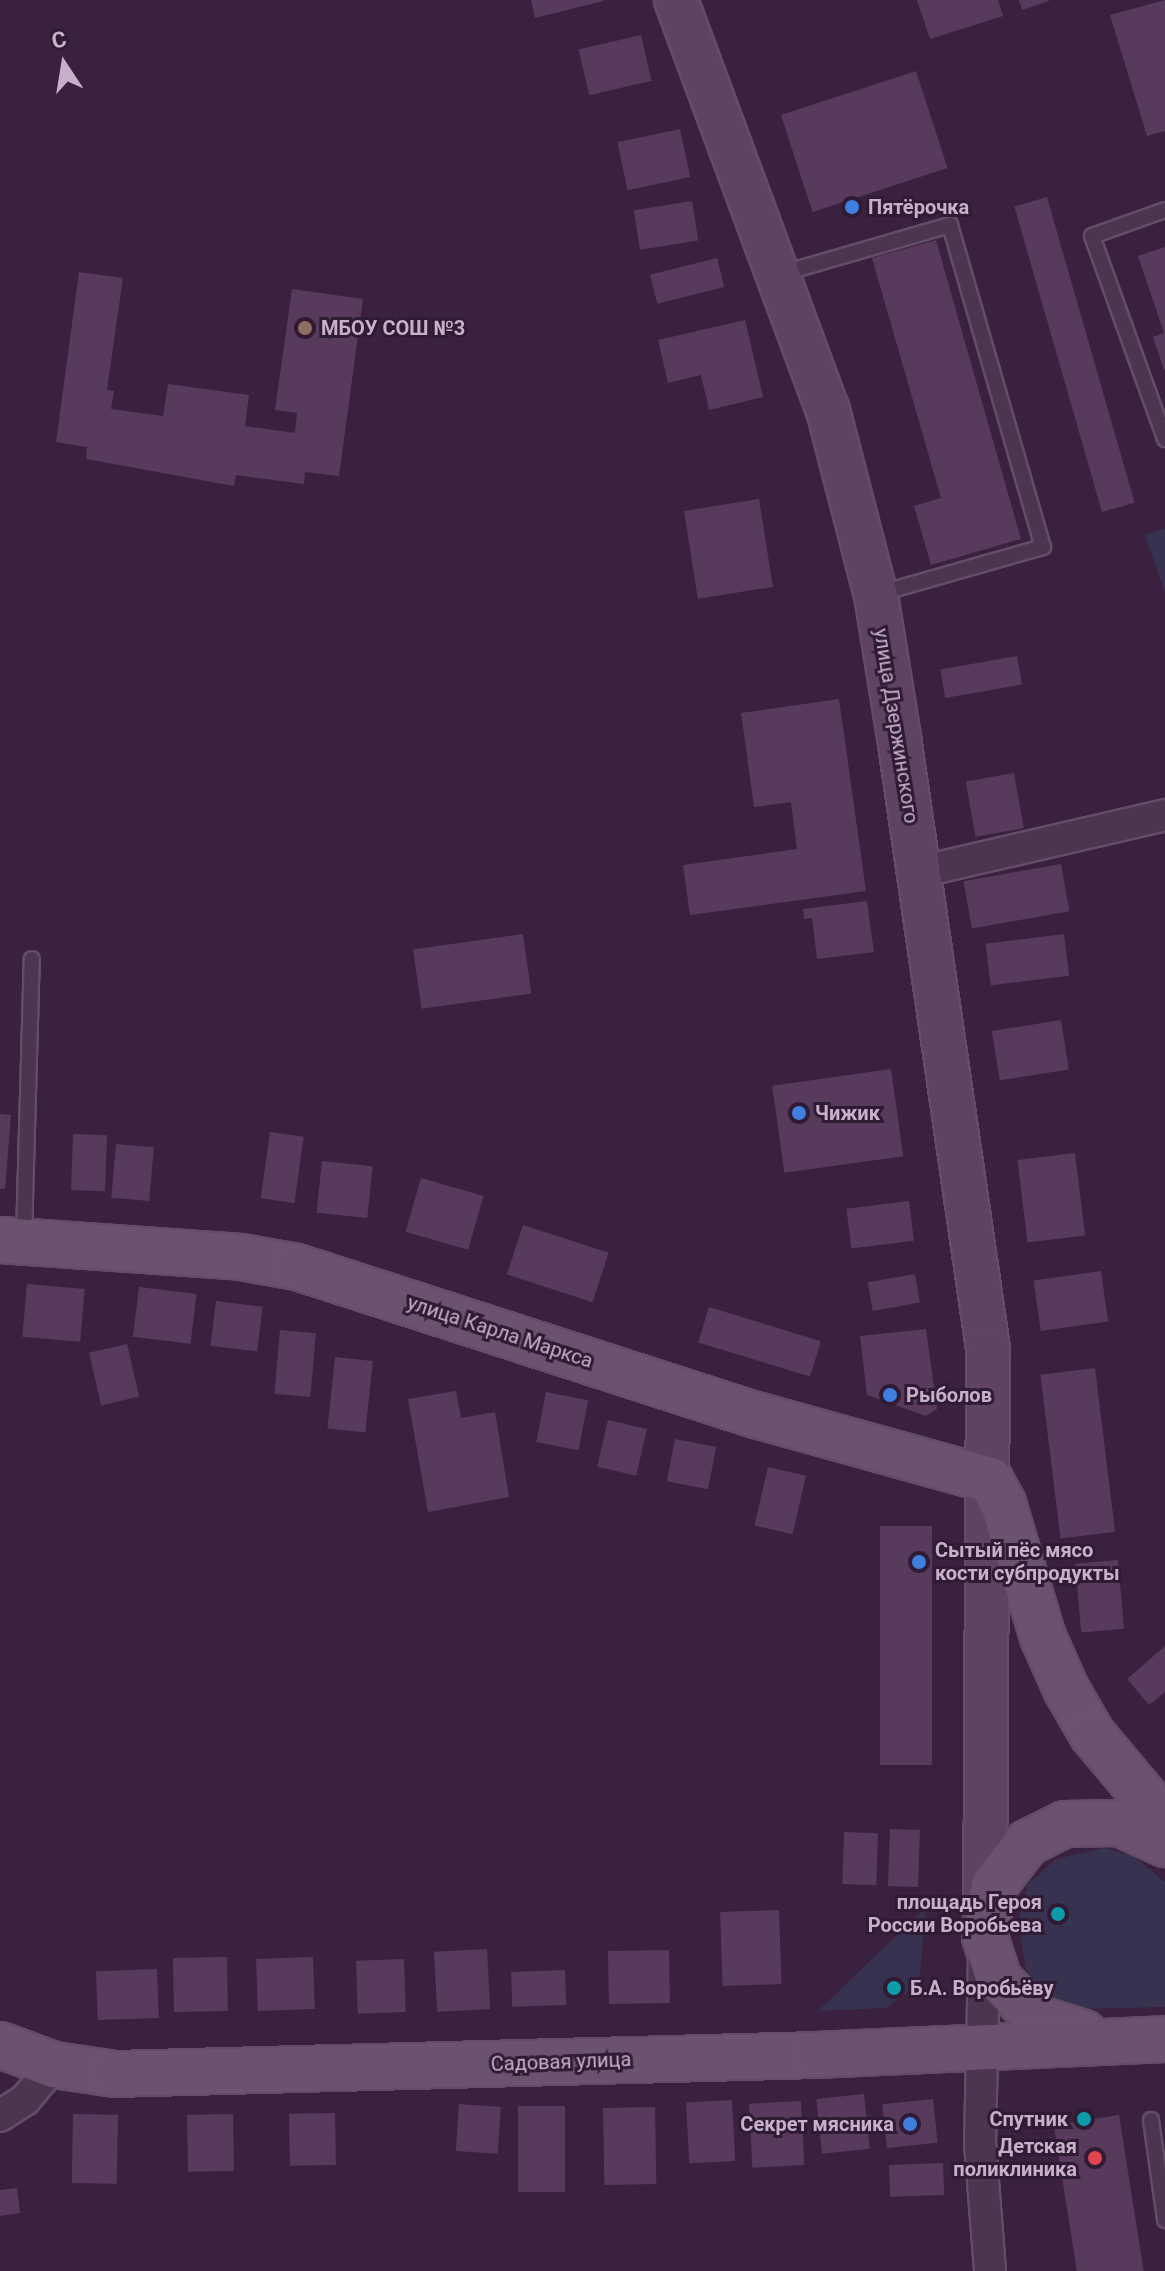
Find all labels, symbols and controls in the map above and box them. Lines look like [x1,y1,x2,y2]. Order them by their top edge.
north arrow [24,24,104,104]
text: С [49,26,69,54]
place label: Пятёрочка [868,195,969,219]
marker: Пятёрочка [843,198,861,216]
place label: МБОУ СОШ №3 [321,316,465,340]
marker: МБОУ СОШ №3 [296,319,314,337]
street label: улица Дзержинского [869,627,923,825]
place label: Чижик [815,1101,880,1125]
marker: Чижик [790,1104,808,1122]
street label: улица Карла Маркса [404,1291,596,1373]
place label: Рыболов [906,1383,992,1407]
marker: Рыболов [881,1386,899,1404]
place label: Сытый пёс мясо кости субпродукты [935,1538,1120,1585]
marker: Сытый пёс мясо кости субпродукты [910,1553,928,1571]
place label: площадь Героя России Воробьева [868,1890,1042,1937]
marker: площадь Героя России Воробьева [1049,1905,1067,1923]
place label: Б.А. Воробьёву [910,1976,1054,2000]
marker: Б.А. Воробьёву [885,1979,903,1997]
street label: Садовая улица [490,2048,632,2076]
place label: Спутник [989,2107,1068,2131]
marker: Спутник [1075,2110,1093,2128]
place label: Секрет мясника [740,2112,894,2136]
marker: Секрет мясника [901,2115,919,2133]
place label: Детская поликлиника [953,2134,1077,2181]
marker: Детская поликлиника [1084,2147,1106,2169]

